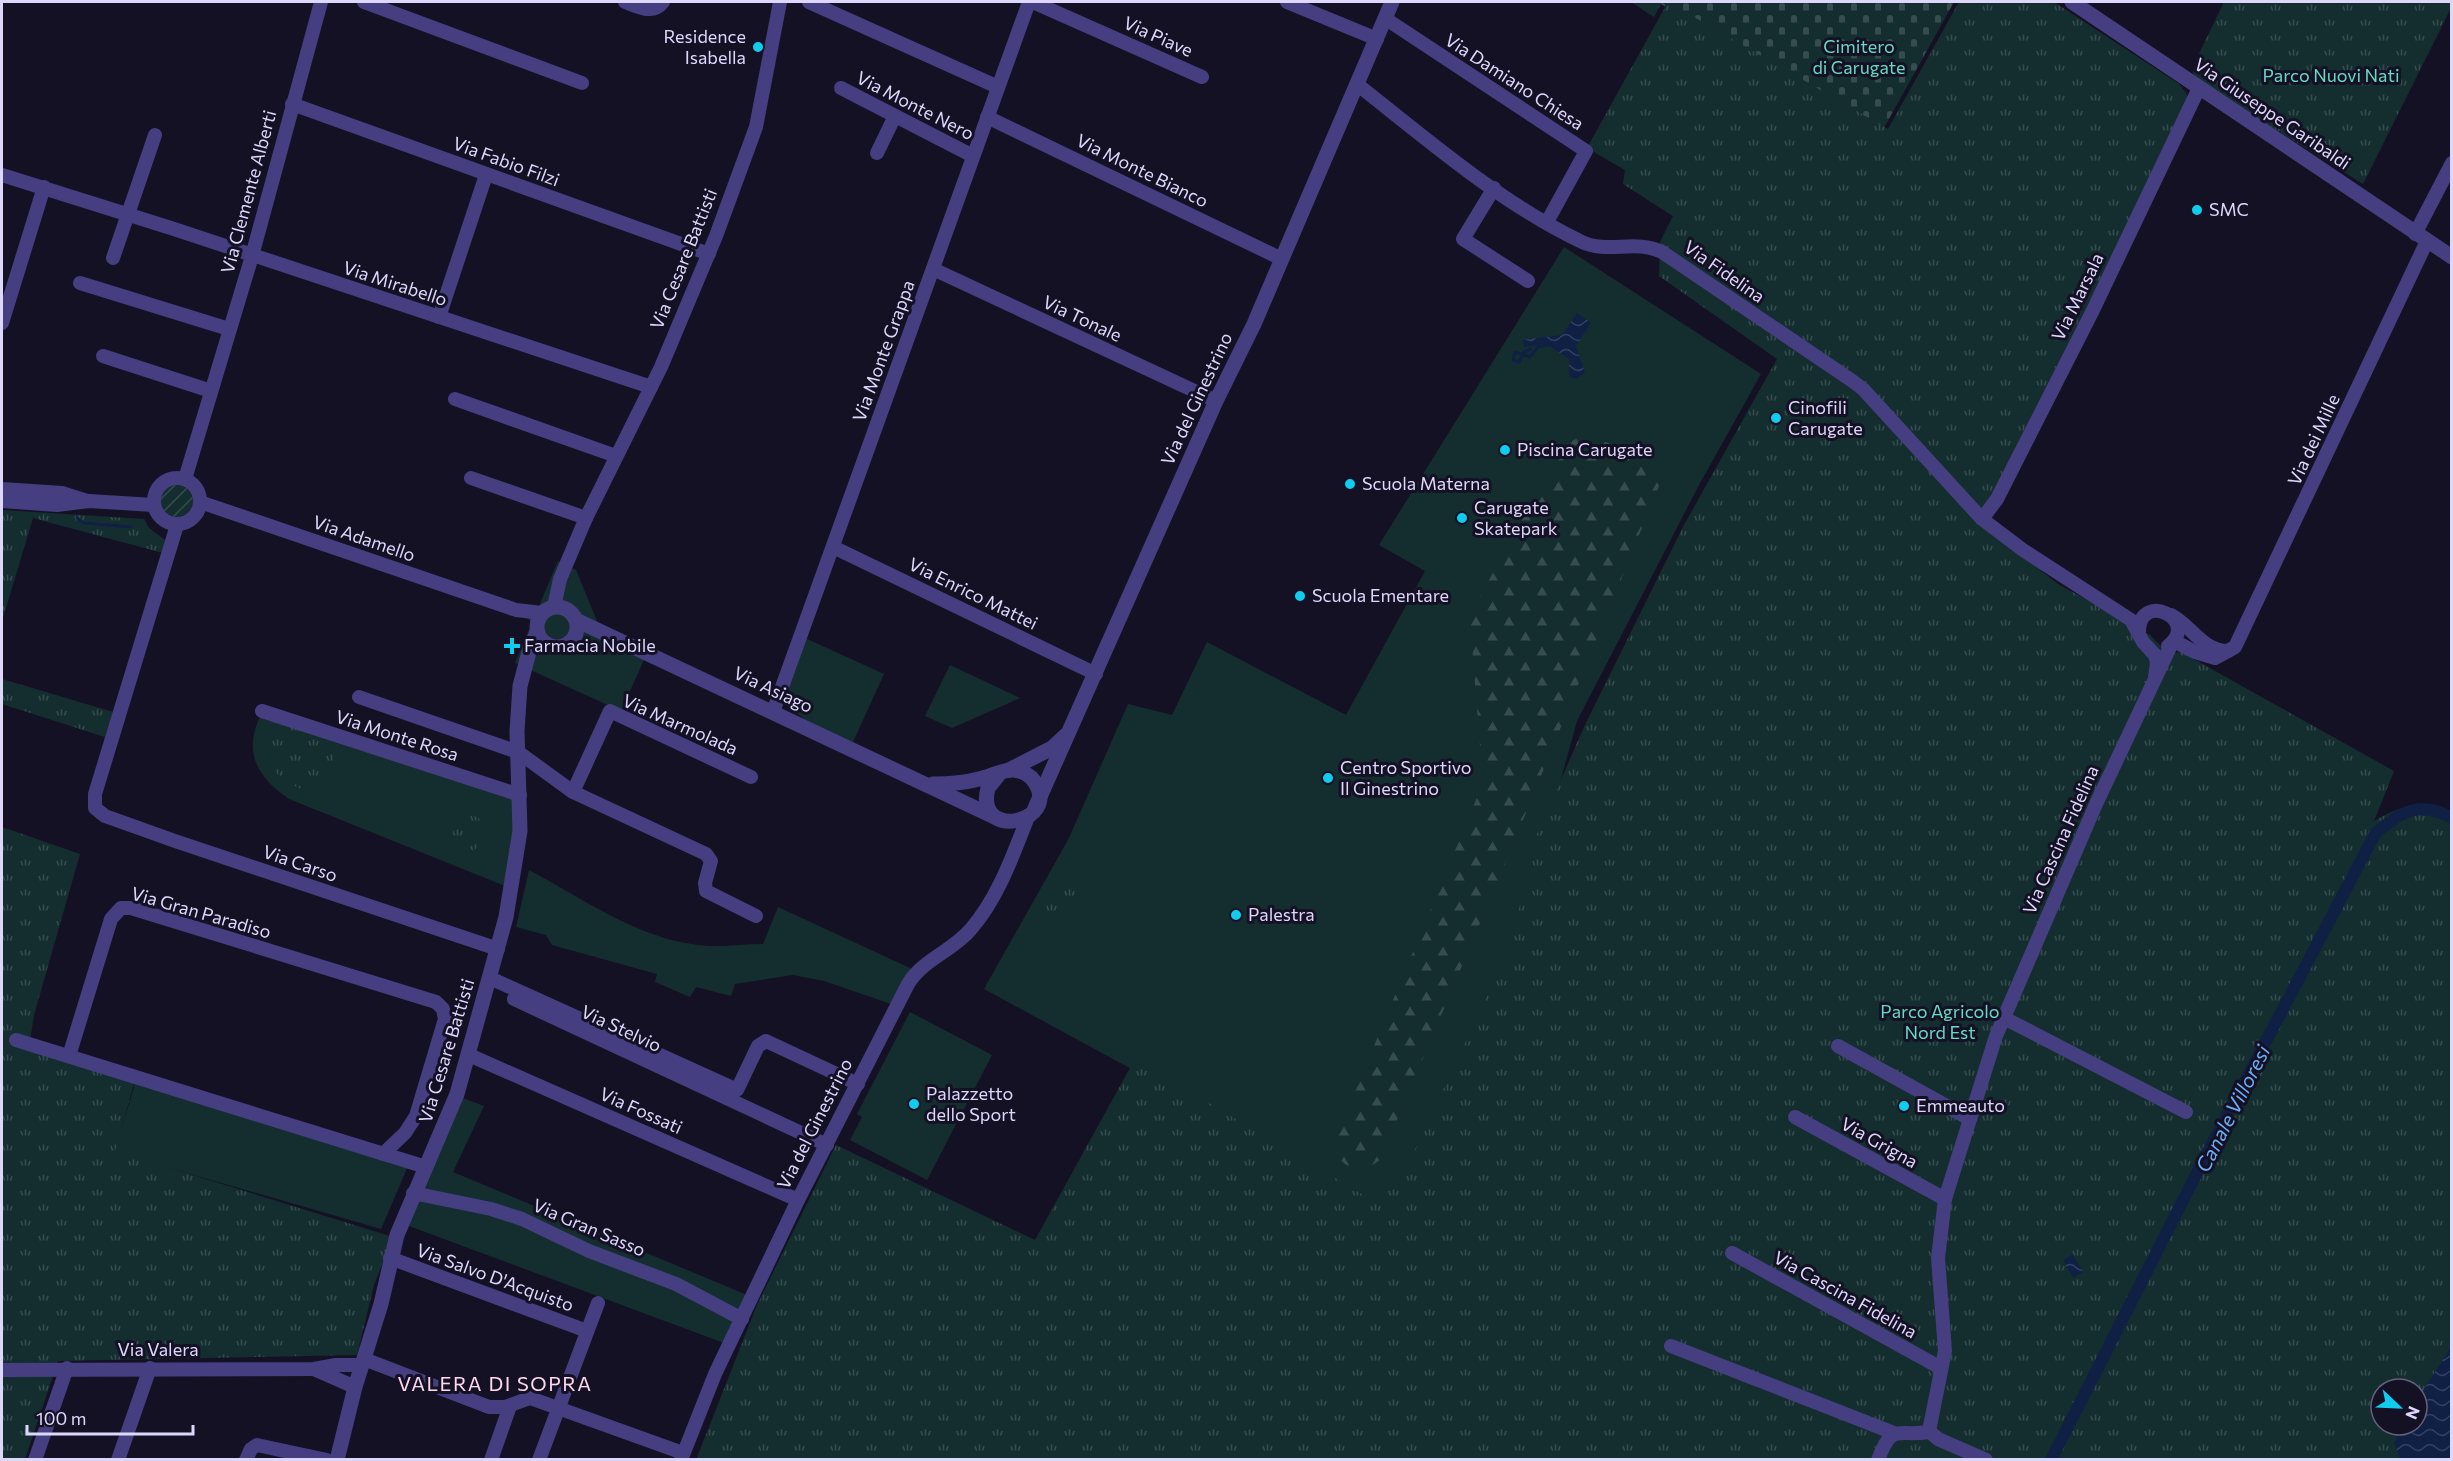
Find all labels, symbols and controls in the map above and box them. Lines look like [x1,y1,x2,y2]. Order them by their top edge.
street label: Via Piave [1120,11,1196,61]
place label: Residence Isabella [664,25,746,68]
street label: Via Damiano Chiesa [1441,28,1588,134]
park label: Cimitero di Carugate [1812,35,1906,78]
marker: Residence Isabella [751,40,765,54]
street label: Via Giuseppe Garibaldi [2190,53,2355,174]
park label: Parco Nuovi Nati [2262,64,2400,86]
street label: Via Monte Nero [853,66,978,144]
street label: Via Clemente Alberti [216,108,280,276]
street label: Via Monte Bianco [1073,129,1212,212]
street label: Via Fabio Filzi [450,132,563,191]
street label: Via Cesare Battisti [645,185,721,332]
place label: SMC [2209,198,2249,220]
marker: SMC [2190,203,2204,217]
street label: Via Fidelina [1680,235,1769,307]
street label: Via Marsala [2046,249,2108,344]
street label: Via Mirabello [340,256,450,310]
street label: Via Monte Grappa [847,277,919,424]
street label: Via Tonale [1039,290,1125,346]
street label: Via del Ginestrino [1156,329,1236,468]
street label: Via dei Mille [2282,390,2344,489]
place label: Cinofili Carugate [1788,396,1863,439]
marker: Cinofili Carugate [1769,411,1783,425]
place label: Piscina Carugate [1517,438,1653,460]
marker: Piscina Carugate [1498,443,1512,457]
place label: Scuola Materna [1362,472,1490,494]
marker: Scuola Materna [1343,477,1357,491]
place label: Carugate Skatepark [1474,496,1558,539]
street label: Via Adamello [310,510,418,566]
marker: Carugate Skatepark [1455,511,1469,525]
street label: Via Enrico Mattei [905,552,1042,634]
place label: Scuola Ementare [1312,584,1449,606]
marker: Scuola Ementare [1293,589,1307,603]
place label: Farmacia Nobile [524,634,656,656]
marker: Farmacia Nobile [505,639,519,653]
street label: Via Asiago [730,661,817,717]
street label: Via Marmolada [619,689,741,759]
street label: Via Monte Rosa [333,705,462,765]
place label: Centro Sportivo Il Ginestrino [1340,756,1471,799]
street label: Via Cascina Fidelina [2017,762,2103,917]
marker: Centro Sportivo Il Ginestrino [1321,771,1335,785]
street label: Via Carso [260,840,341,886]
street label: Via Gran Paradiso [129,882,274,943]
place label: Palestra [1248,903,1315,925]
marker: Palestra [1229,908,1243,922]
street label: Via Cesare Battisti [414,976,478,1125]
street label: Via Stelvio [578,1000,665,1056]
park label: Parco Agricolo Nord Est [1880,1000,2000,1043]
water label: Canale Villoresi [2190,1040,2275,1176]
street label: Via del Ginestrino [772,1054,857,1193]
street label: Via Fossati [597,1082,686,1138]
place label: Palazzetto dello Sport [926,1082,1016,1125]
place label: Emmeauto [1916,1094,2005,1116]
marker: Palazzetto dello Sport [907,1097,921,1111]
marker: Emmeauto [1897,1099,1911,1113]
street label: Via Grigna [1837,1112,1922,1172]
street label: Via Gran Sasso [530,1193,649,1261]
street label: Via Salvo D'Acquisto [414,1238,577,1316]
street label: Via Cascina Fidelina [1770,1246,1921,1343]
street label: Via Valera [117,1338,199,1360]
district label: VALERA DI SOPRA [398,1371,592,1395]
north arrow [2369,1377,2429,1437]
scale bar [27,1398,194,1436]
text: N [2402,1404,2424,1422]
text: 100 m [36,1407,86,1429]

